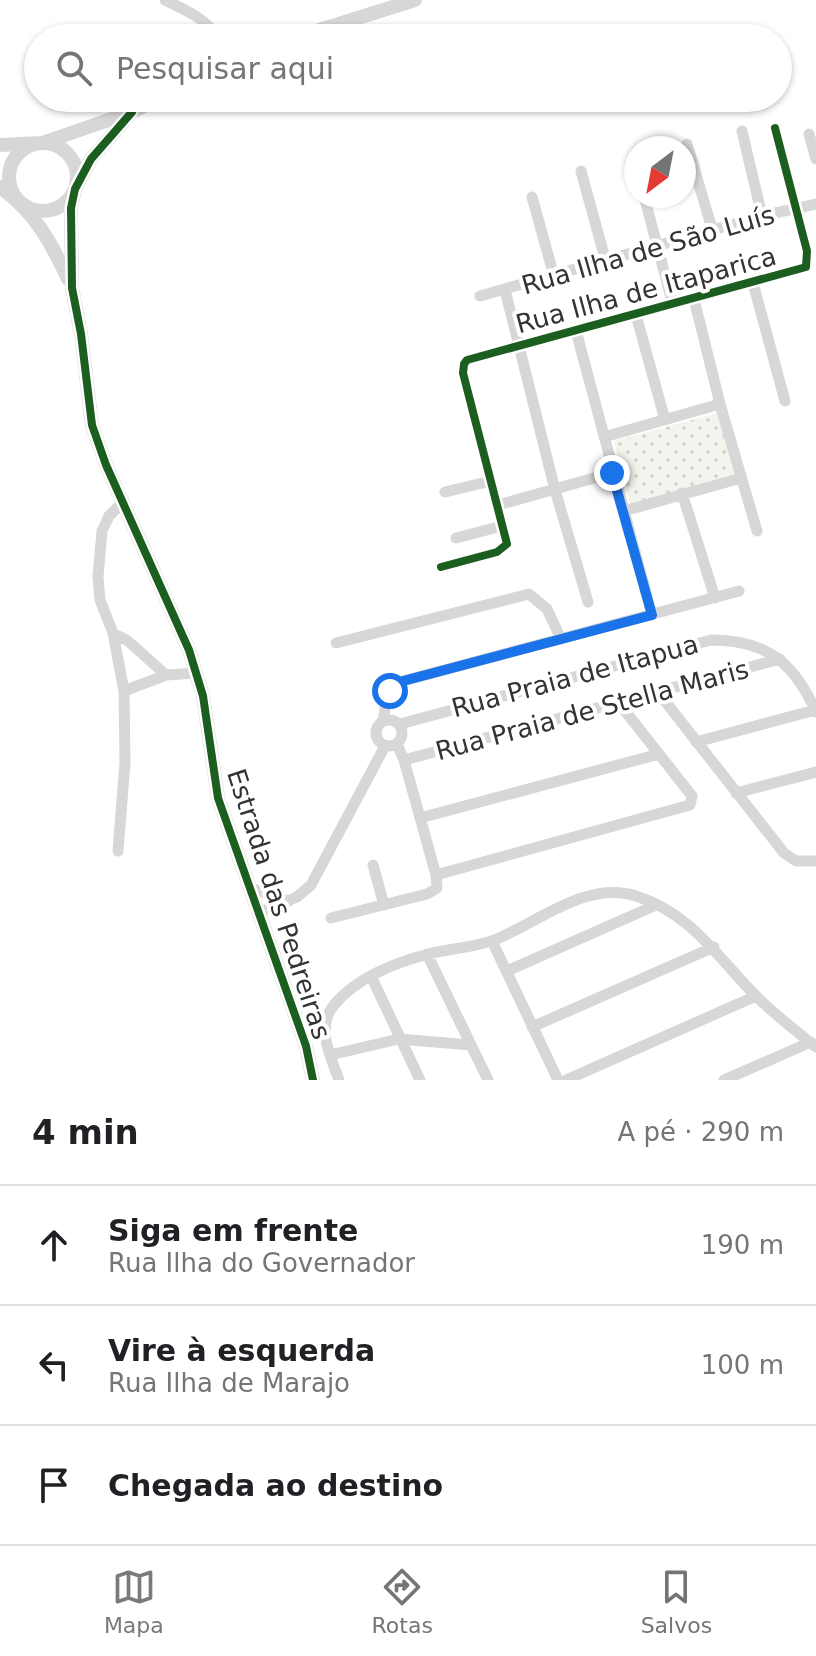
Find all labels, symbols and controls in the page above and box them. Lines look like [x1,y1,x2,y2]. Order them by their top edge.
search box [24,24,792,112]
icon: search [52,46,96,90]
text: Pesquisar aqui [116,51,334,86]
north arrow [624,136,696,208]
street label: Rua Ilha de São Luís [518,200,778,300]
street label: Rua Ilha de Itaparica [513,241,779,339]
route end [594,455,630,491]
street label: Rua Praia de Itapua [448,629,702,723]
street label: Rua Praia de Stella Maris [432,654,752,766]
route start [372,673,408,709]
street label: Estrada das Pedreiras [221,765,337,1043]
text: 4 min [32,1112,139,1152]
text: A pé · 290 m [617,1117,784,1147]
text: Siga em frente [108,1213,358,1248]
icon: ahead [32,1223,76,1267]
text: 190 m [701,1230,784,1260]
text: Rua Ilha do Governador [108,1248,415,1278]
text: Vire à esquerda [108,1333,375,1368]
icon: left [32,1343,76,1387]
text: 100 m [701,1350,784,1380]
text: Rua Ilha de Marajo [108,1368,350,1398]
icon: arrive [32,1463,76,1507]
text: Chegada ao destino [108,1468,443,1503]
tab: Mapa [104,1565,164,1638]
tab: Rotas [372,1565,433,1638]
tab: Salvos [641,1565,712,1638]

